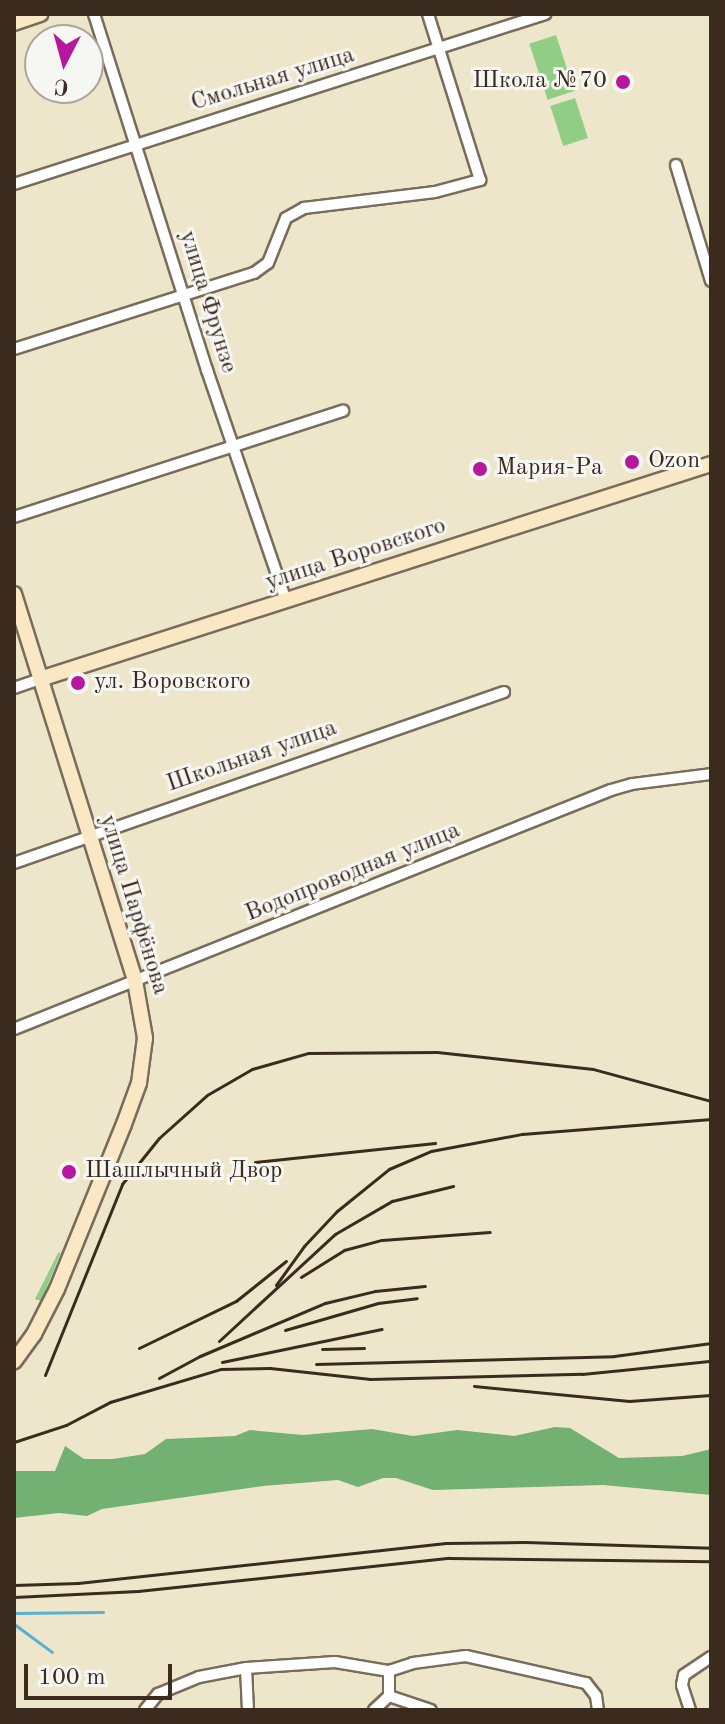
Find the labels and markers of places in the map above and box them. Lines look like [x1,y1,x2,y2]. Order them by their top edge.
place label: Школа №70 [472,68,607,96]
marker: Школа №70 [614,73,632,91]
place label: Ozon [648,448,700,476]
marker: Ozon [623,453,641,471]
place label: Мария-Ра [496,455,603,483]
marker: Мария-Ра [471,460,489,478]
place label: ул. Воровского [94,669,251,697]
marker: ул. Воровского [69,674,87,692]
place label: Шашлычный Двор [85,1158,283,1186]
marker: Шашлычный Двор [60,1163,78,1181]

